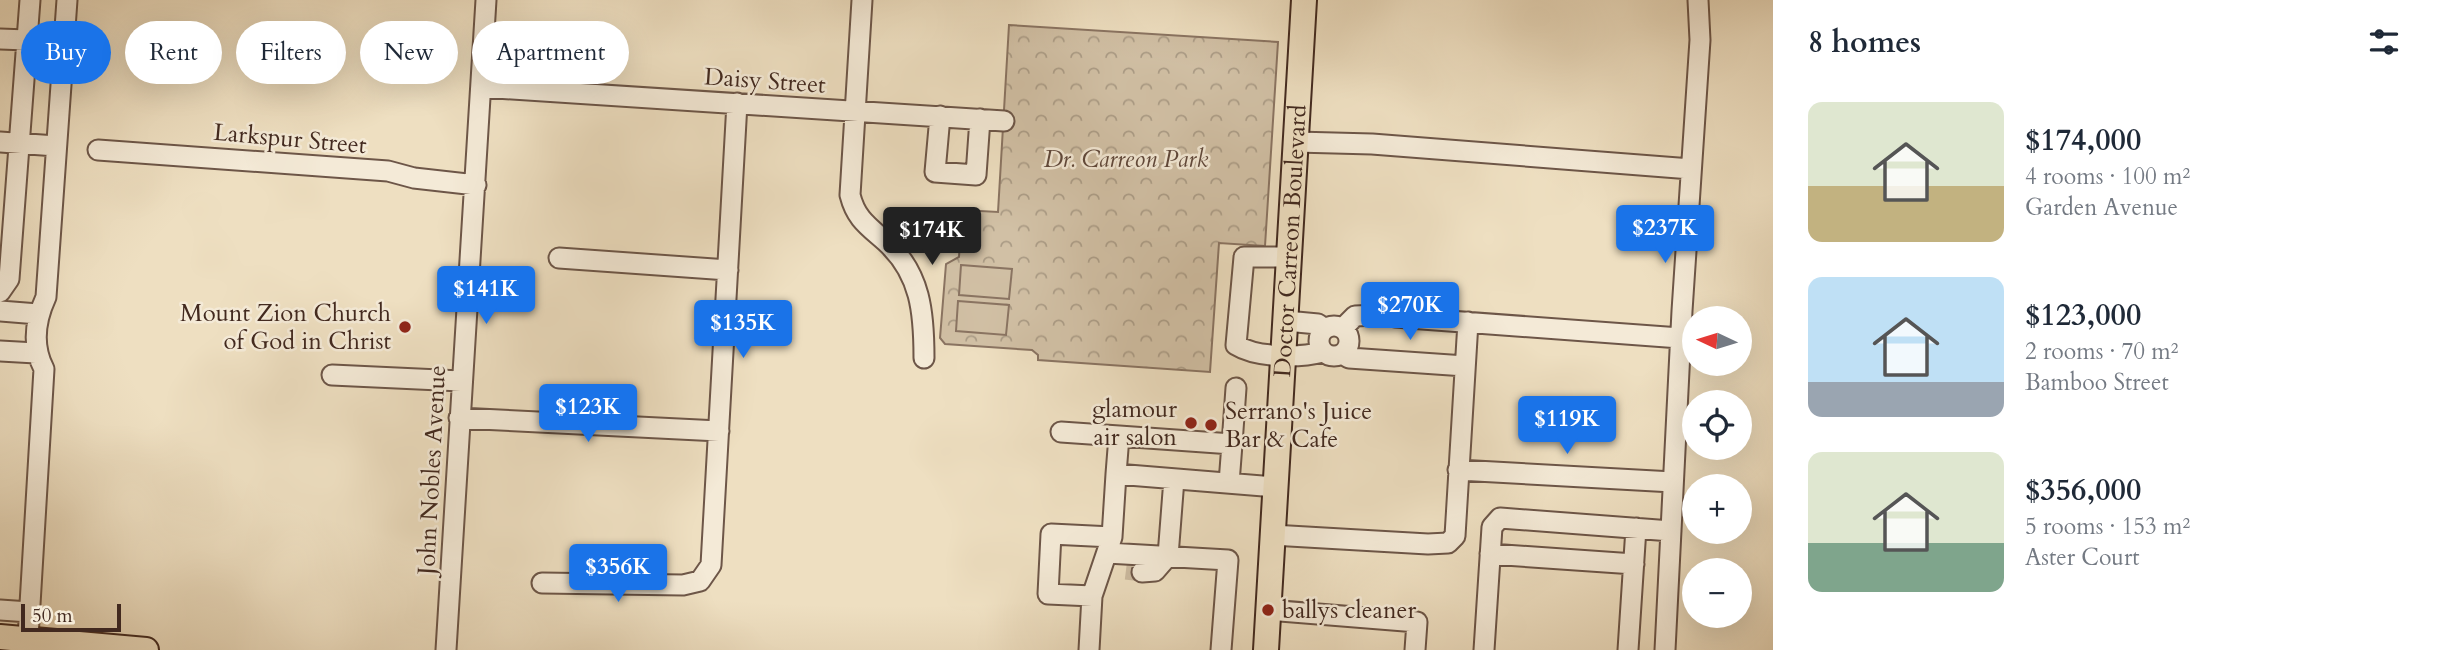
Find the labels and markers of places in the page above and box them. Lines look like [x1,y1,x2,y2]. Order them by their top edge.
pin: $237K [1616,205,1714,265]
pin: $174K [883,208,981,267]
pin: $141K [437,266,535,326]
pin: $270K [1361,282,1459,342]
place label: Mount Zion Church of God in Christ [180,297,391,358]
pin: $135K [694,300,792,360]
marker: Mount Zion Church of God in Christ [397,319,413,335]
pin: $123K [539,384,637,444]
place label: glamour air salon [1092,393,1177,454]
place label: Serrano's Juice Bar & Cafe [1225,395,1372,456]
pin: $119K [1518,396,1616,456]
marker: glamour air salon [1183,415,1199,431]
marker: Serrano's Juice Bar & Cafe [1203,417,1219,433]
pin: $356K [569,544,667,604]
place label: ballys cleaner [1282,594,1416,627]
marker: ballys cleaner [1260,602,1276,618]

